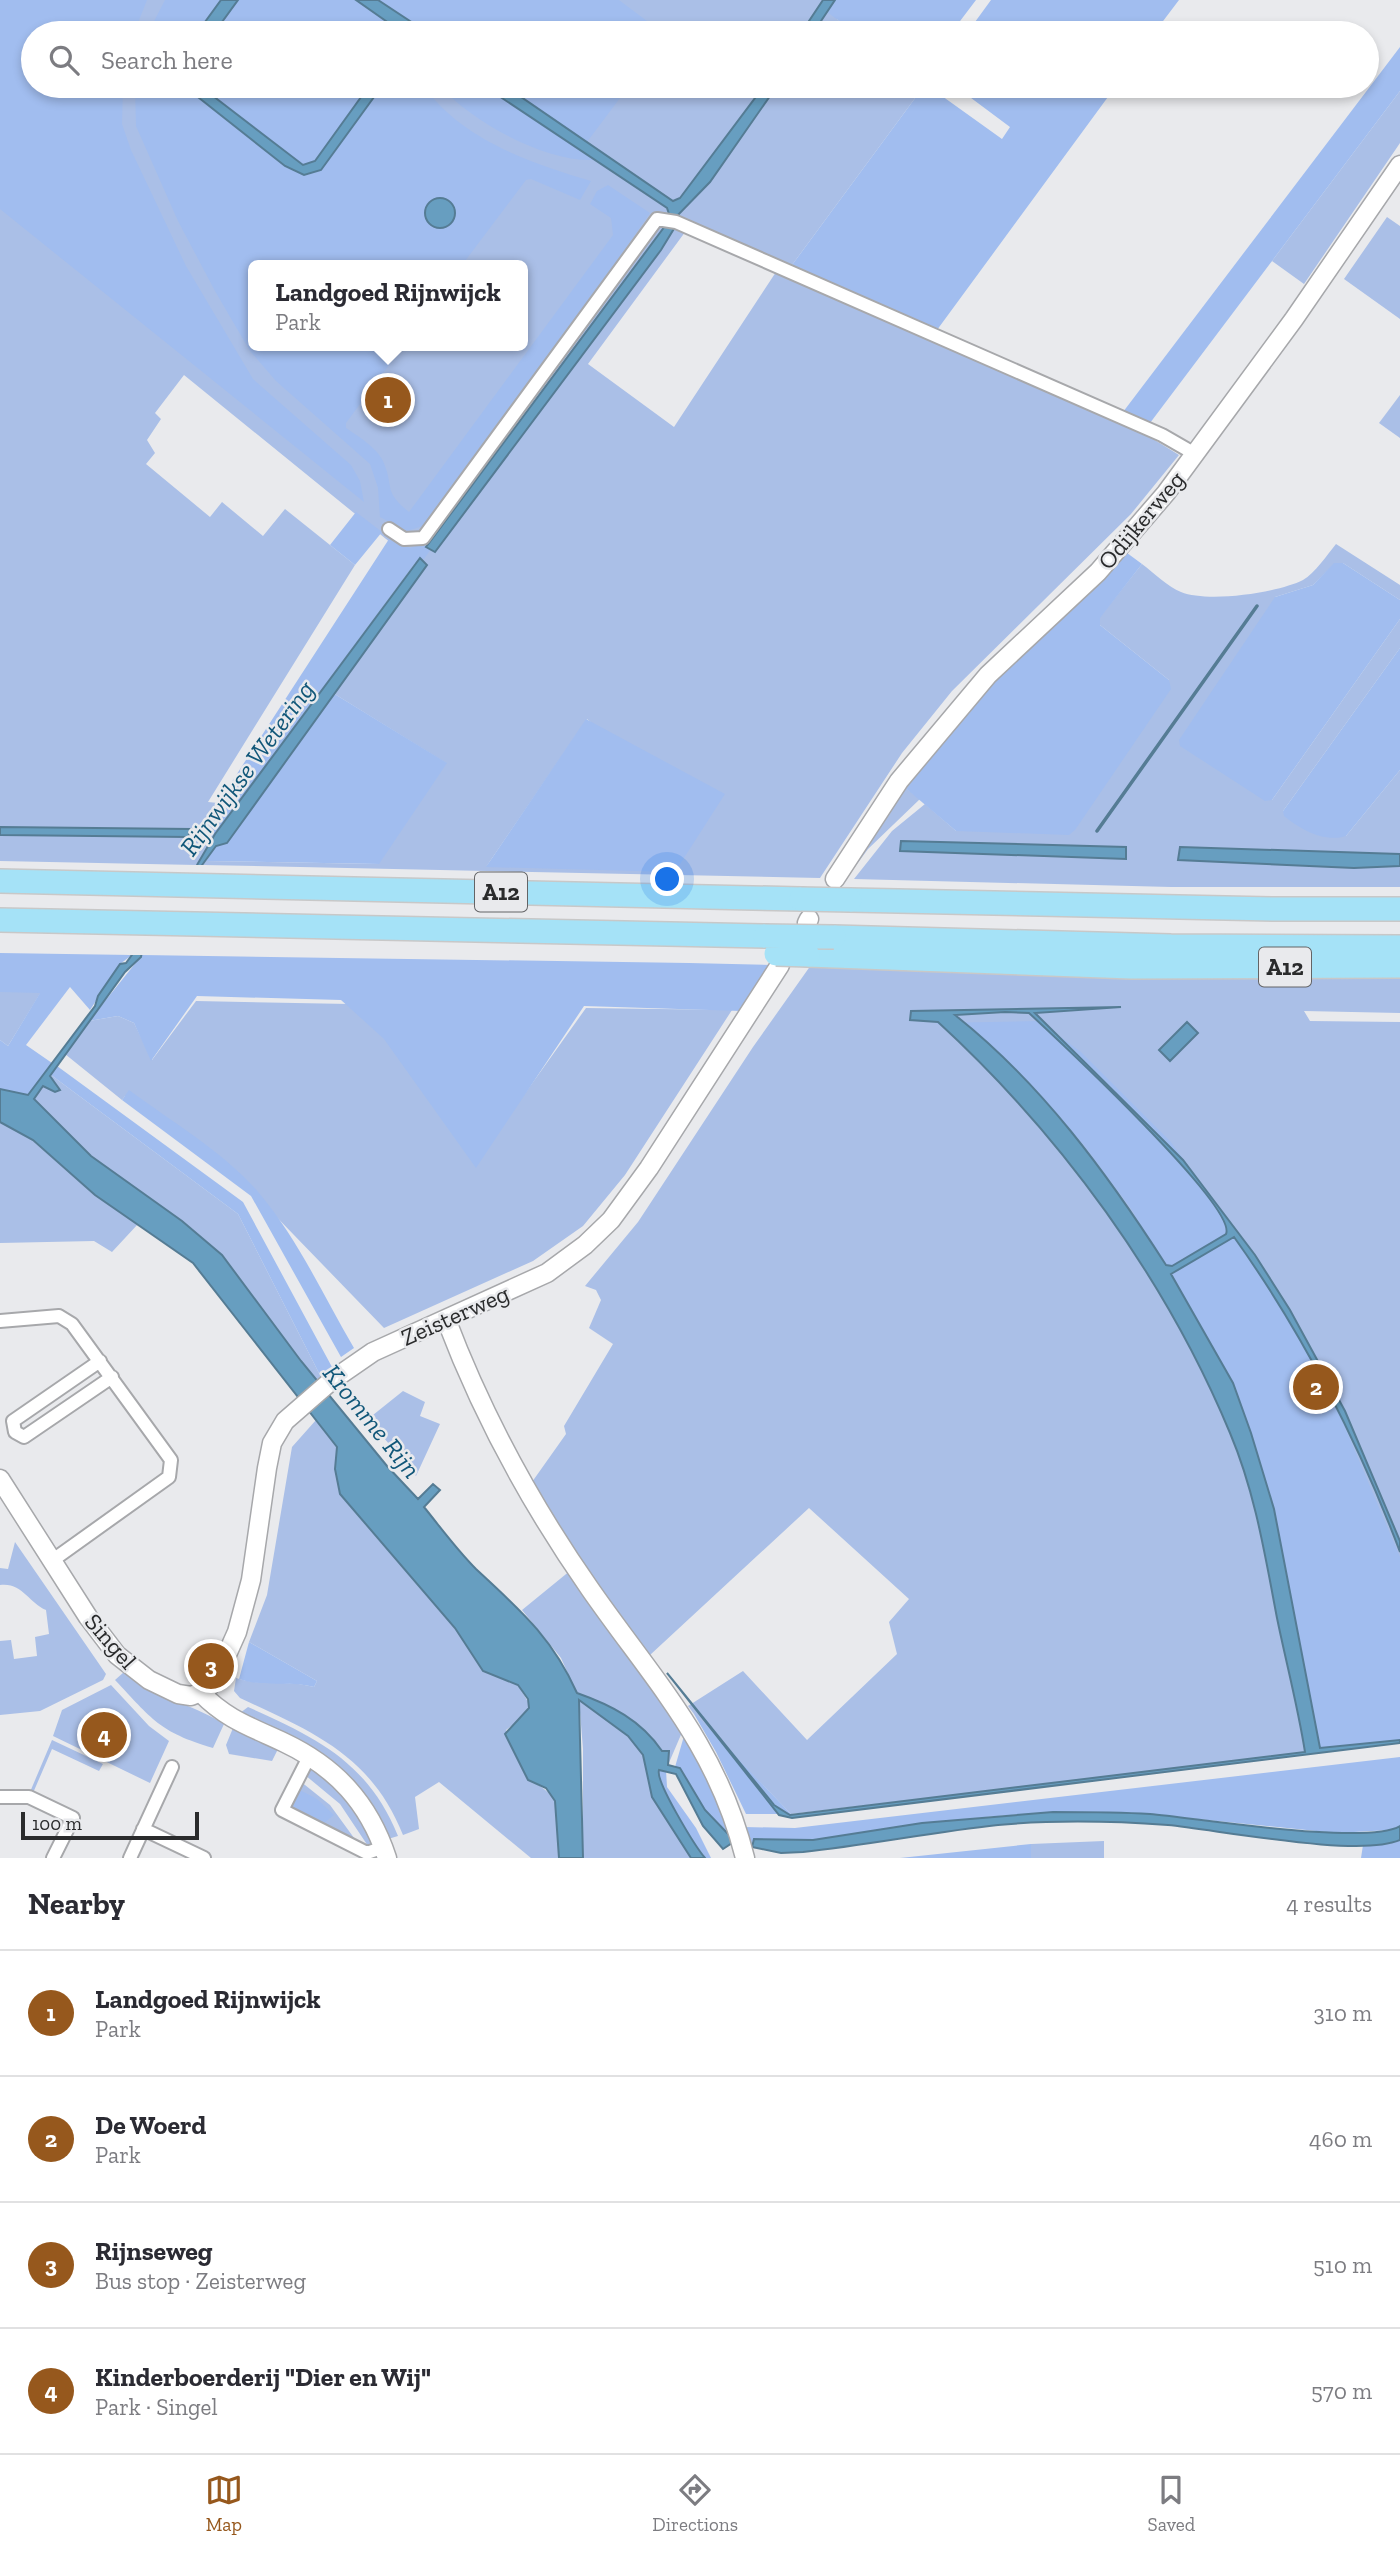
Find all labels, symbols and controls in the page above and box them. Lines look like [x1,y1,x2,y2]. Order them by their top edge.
search box [21,21,1379,98]
icon: search [45,41,83,79]
text: Search here [101,44,233,76]
popup [248,260,528,351]
text: Landgoed Rijnwijck [275,276,501,308]
text: Park [275,308,321,336]
pin: 1 [365,374,411,426]
street label: Odijkerweg [1092,465,1190,575]
water label: Rijnwijkse Wetering [173,674,322,862]
your location [650,862,684,896]
road number: A12 [475,872,527,912]
road number: A12 [1259,948,1311,986]
street label: Zeisterweg [396,1278,514,1352]
water label: Kromme Rijn [316,1358,428,1484]
pin: 2 [1293,1361,1339,1413]
street label: Singel [79,1607,143,1675]
pin: 3 [188,1640,234,1692]
pin: 4 [81,1709,127,1761]
scale bar [21,1809,200,1841]
text: 100 m [32,1812,82,1835]
text: Nearby [28,1886,125,1922]
text: 4 results [1286,1890,1372,1918]
text: Landgoed Rijnwijck [95,1983,321,2015]
text: 1 [46,1999,56,2027]
text: 310 m [1314,1999,1372,2027]
text: Park [95,2015,141,2043]
text: De Woerd [95,2109,206,2141]
text: 2 [45,2125,57,2153]
text: 460 m [1309,2125,1372,2153]
text: Park [95,2141,141,2169]
text: Rijnseweg [95,2235,213,2267]
text: 3 [45,2251,57,2279]
text: 510 m [1313,2251,1372,2279]
text: Bus stop · Zeisterweg [95,2267,306,2295]
text: Kinderboerderij "Dier en Wij" [95,2361,431,2393]
text: 4 [44,2377,58,2405]
text: 570 m [1311,2377,1372,2405]
text: Park · Singel [95,2393,218,2421]
tab: Map [205,2471,243,2536]
tab: Directions [652,2471,738,2536]
tab: Saved [1148,2471,1195,2536]

